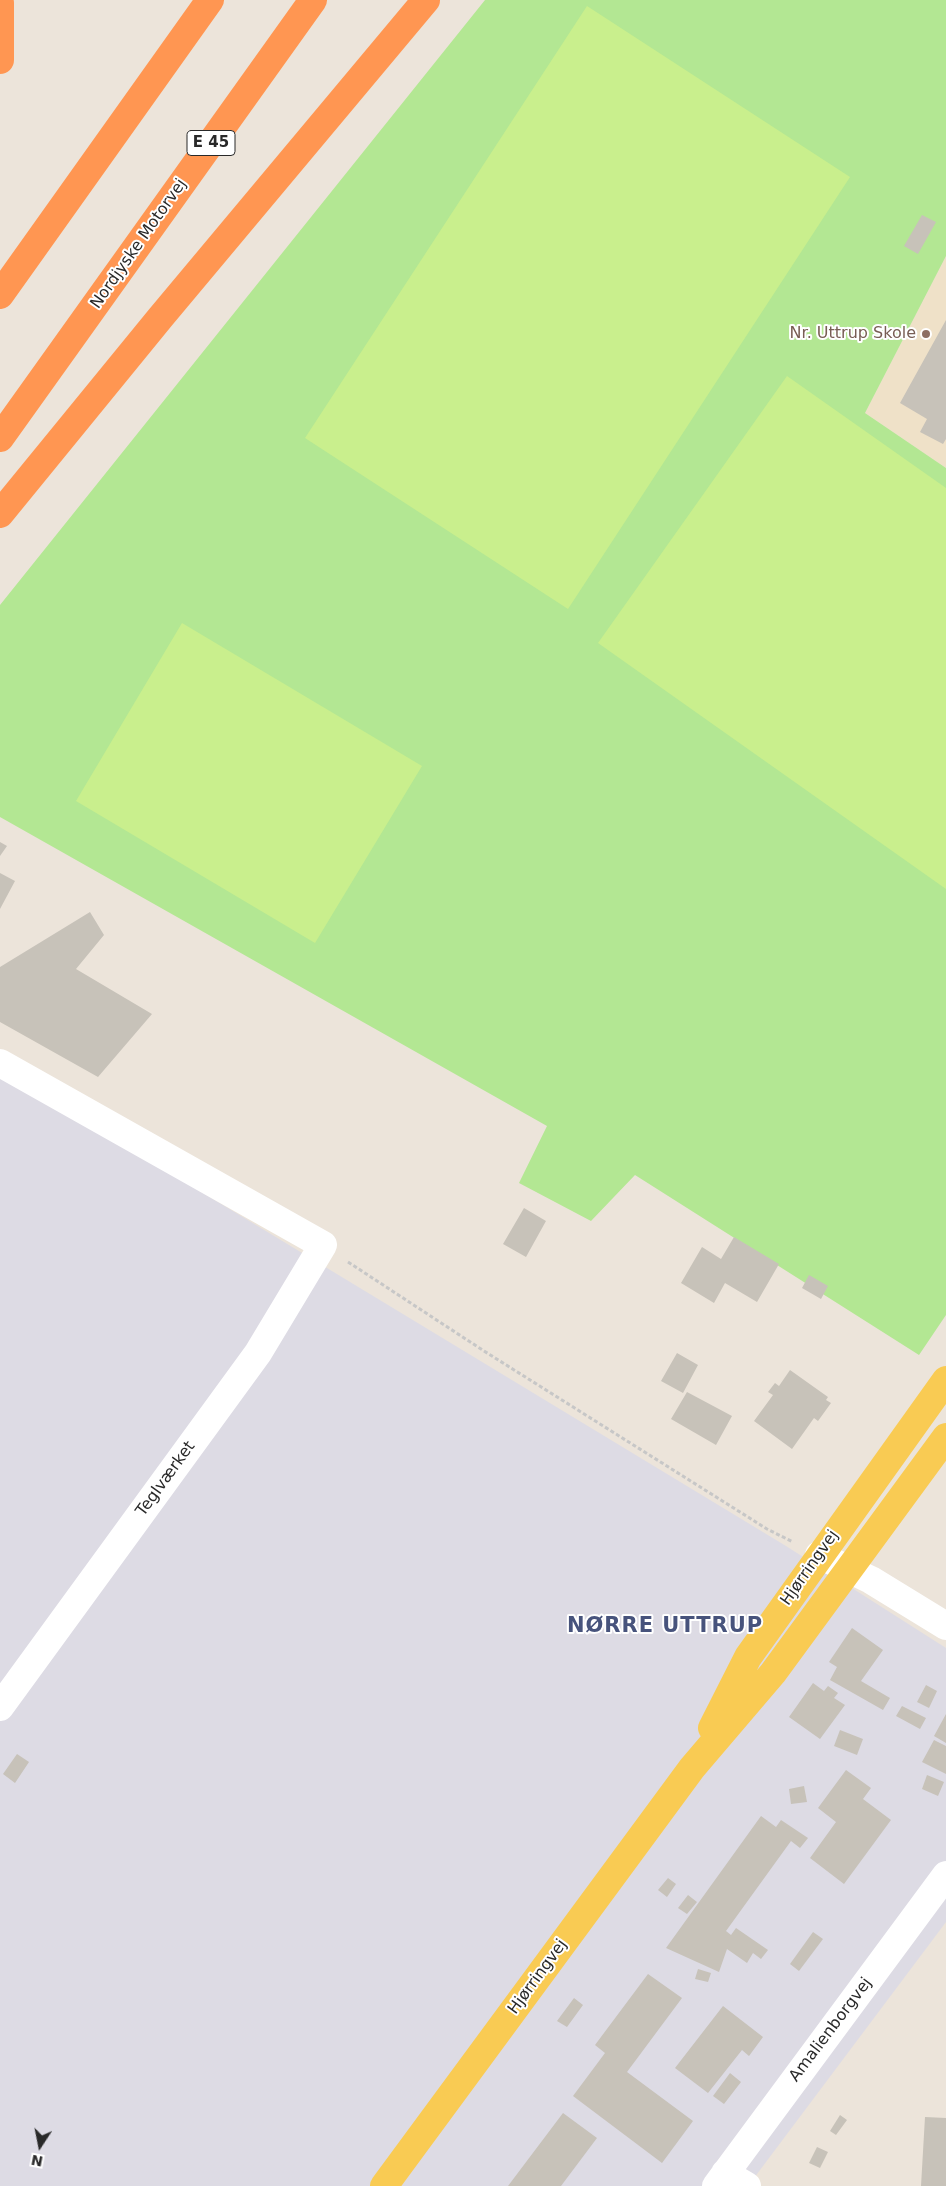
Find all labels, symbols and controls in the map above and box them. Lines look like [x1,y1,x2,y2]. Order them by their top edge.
road number: E 45 [187,130,235,156]
street label: Nordjyske Motorvej [87,175,191,313]
place label: Nr. Uttrup Skole [790,324,916,344]
marker: Nr. Uttrup Skole [920,328,932,340]
street label: Teglværket [132,1438,200,1520]
street label: Hjørringvej [777,1527,843,1609]
district label: NØRRE UTTRUP [565,1614,765,1640]
street label: Hjørringvej [504,1936,572,2018]
street label: Amalienborgvej [786,1974,876,2086]
north arrow [15,2121,65,2171]
text: N [30,2152,44,2170]

